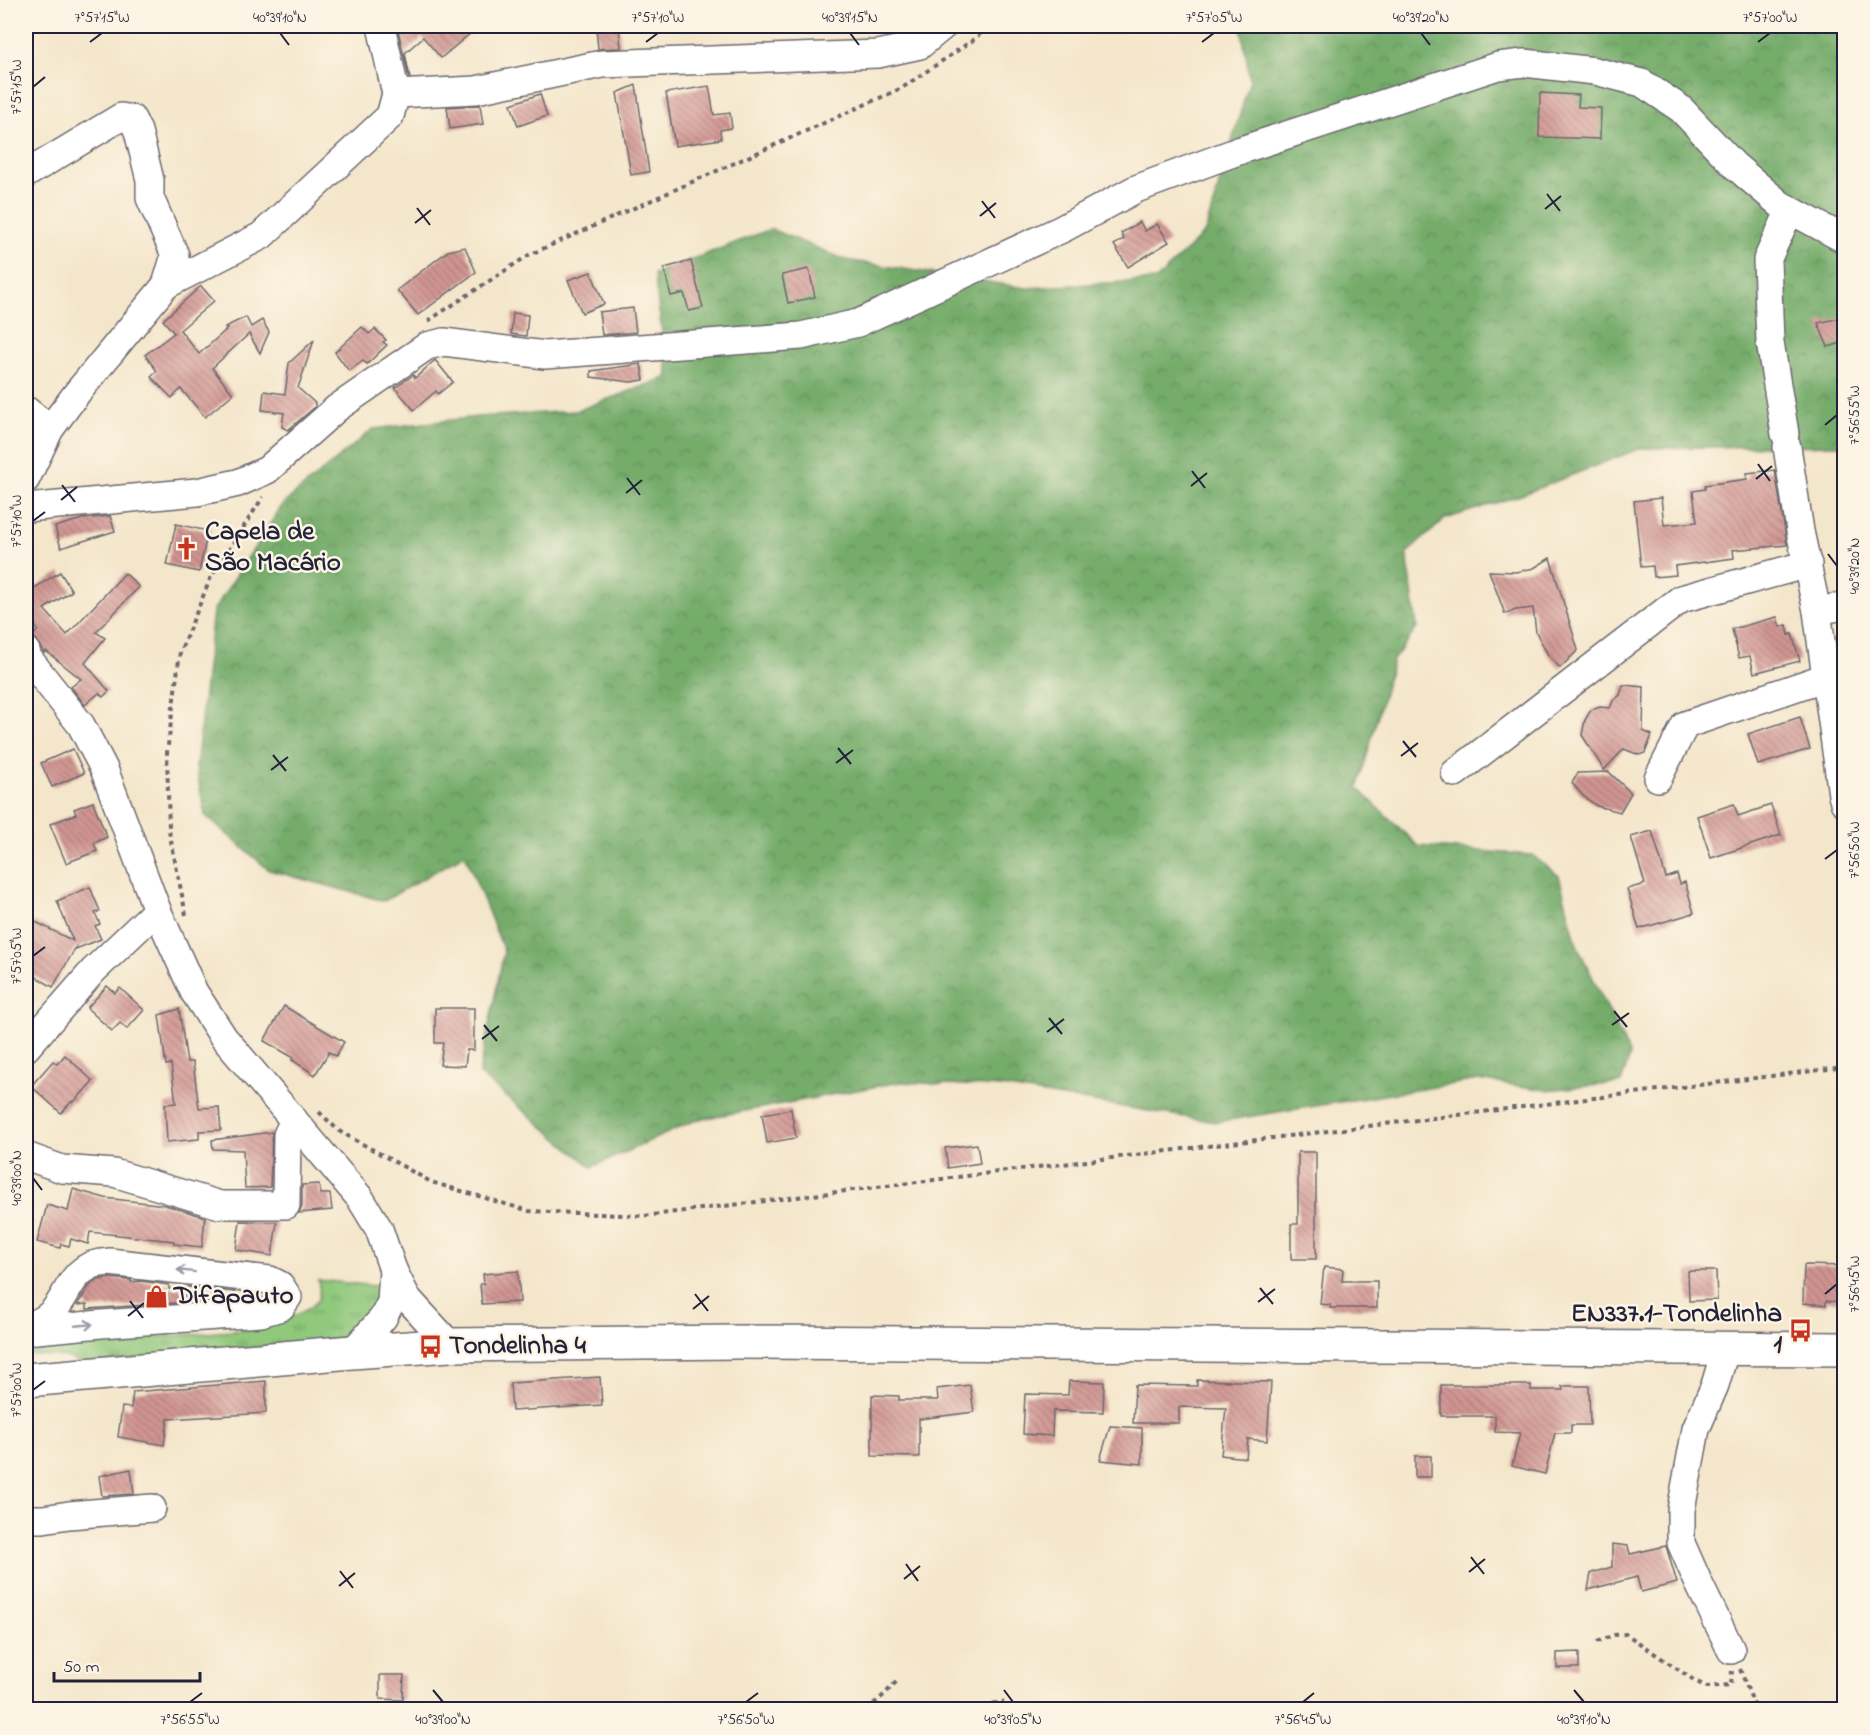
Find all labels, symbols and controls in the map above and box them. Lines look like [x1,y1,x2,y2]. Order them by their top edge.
text: 7°57'15"W [74,7,130,29]
text: 40°39'10"N [253,7,307,29]
text: 7°57'10"W [632,7,684,29]
text: 40°39'15"N [822,7,878,29]
text: 7°57'05"W [1186,7,1242,29]
text: 40°39'20"N [1393,7,1449,29]
text: 7°57'00"W [1743,7,1797,29]
text: 7°57'15"W [6,59,28,115]
text: 7°56'55"W [1844,385,1866,445]
text: 7°57'10"W [6,495,28,547]
place label: Capela de São Macário [205,513,341,583]
church icon: Capela de São Macário [174,535,200,561]
text: 40°39'20"N [1844,538,1866,594]
text: 7°56'50"W [1844,821,1866,879]
text: 7°57'05"W [6,928,28,984]
text: 40°39'00"N [6,1150,28,1206]
text: 7°56'45"W [1844,1256,1866,1312]
one-way arrow [176,1265,196,1276]
place label: Difapauto [172,1277,294,1316]
shop icon: Difapauto [143,1283,169,1309]
place label: EN337.1-Tondelinha 1 [1571,1295,1782,1365]
bus stop icon: EN337.1-Tondelinha 1 [1787,1317,1813,1343]
one-way arrow [73,1320,93,1331]
place label: Tondelinha 4 [449,1327,587,1366]
bus stop icon: Tondelinha 4 [418,1333,444,1359]
text: 7°57'00"W [6,1363,28,1417]
scale bar [54,1645,200,1683]
text: 50 m [63,1655,100,1681]
text: 7°56'55"W [160,1709,220,1731]
text: 40°39'00"N [415,1709,471,1731]
text: 7°56'50"W [717,1709,775,1731]
text: 40°39'05"N [984,1709,1042,1731]
text: 7°56'45"W [1275,1709,1331,1731]
text: 40°39'10"N [1557,1709,1611,1731]

